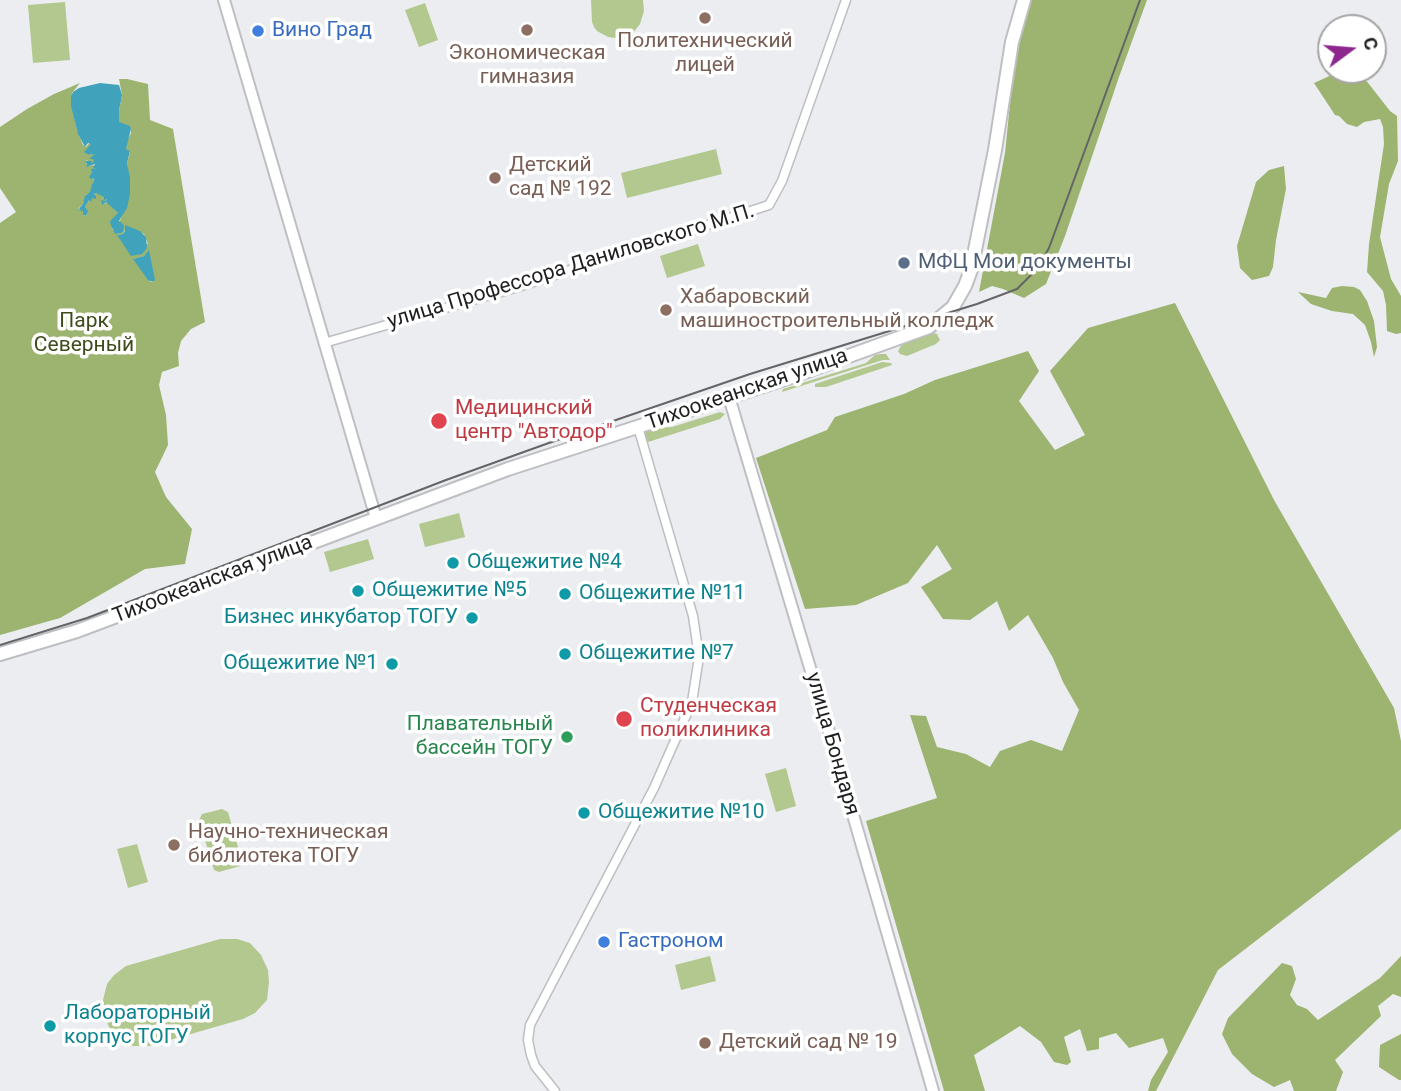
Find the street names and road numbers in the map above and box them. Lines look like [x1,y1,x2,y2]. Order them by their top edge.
street label: улица Профессора Даниловского М.П. [385,199,757,335]
street label: Тихоокеанская улица [643,344,851,436]
street label: Тихоокеанская улица [110,530,316,630]
street label: улица Бондаря [800,670,864,818]

